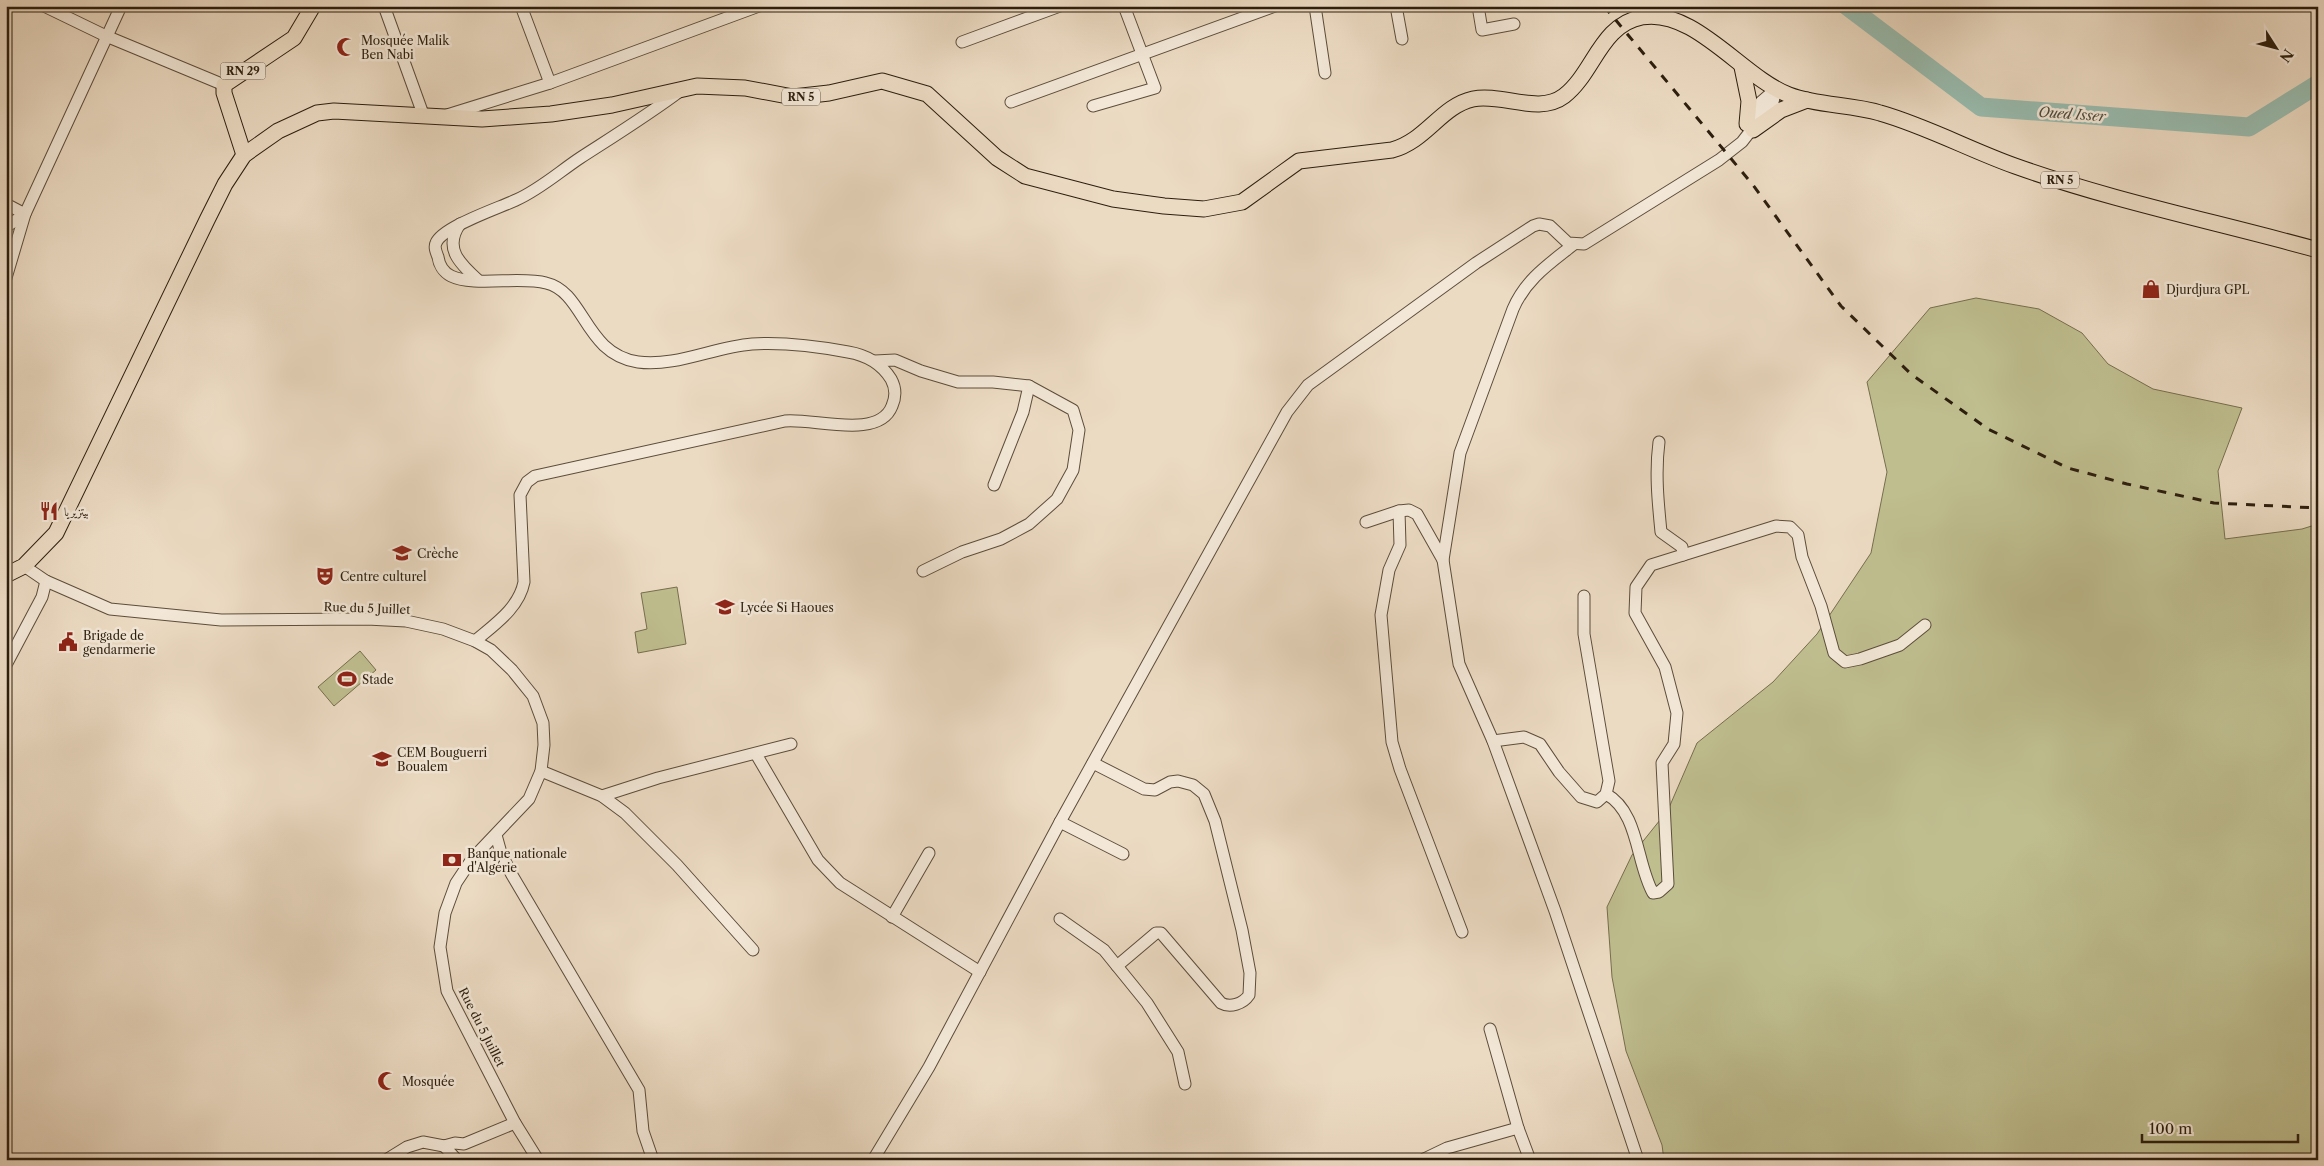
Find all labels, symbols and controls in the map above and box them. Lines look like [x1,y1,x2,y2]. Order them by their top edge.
north arrow [2252,22,2302,72]
place label: Mosquée Malik Ben Nabi [361,33,450,62]
mosque icon: Mosquée Malik Ben Nabi [335,36,357,58]
text: N [2276,45,2297,66]
road number: RN 29 [220,62,266,80]
road number: RN 5 [782,88,820,105]
water label: Oued Isser [2038,103,2108,125]
road number: RN 5 [2041,172,2079,188]
shop icon: Djurdjura GPL [2140,278,2162,300]
place label: Djurdjura GPL [2166,282,2249,297]
restaurant icon: بيتزيريا [38,500,60,522]
place label: بيتزيريا [64,504,89,520]
school or university icon: Crèche [391,542,413,564]
place label: Crèche [417,546,459,561]
theatre icon: Centre culturel [314,565,336,587]
place label: Centre culturel [340,569,427,584]
school or university icon: Lycée Si Haoues [714,596,736,618]
street label: Rue du 5 Juillet [323,599,411,617]
place label: Lycée Si Haoues [740,600,834,615]
place label: Brigade de gendarmerie [83,628,156,657]
public building icon: Brigade de gendarmerie [57,631,79,653]
sports icon: Stade [336,668,358,690]
place label: Stade [362,672,394,687]
place label: CEM Bouguerri Boualem [397,745,488,774]
school or university icon: CEM Bouguerri Boualem [371,748,393,770]
place label: Banque nationale d'Algérie [467,846,567,875]
bank icon: Banque nationale d'Algérie [441,849,463,871]
street label: Rue du 5 Juillet [456,985,509,1070]
mosque icon: Mosquée [376,1070,398,1092]
place label: Mosquée [402,1074,455,1089]
scale bar [2142,1111,2298,1143]
text: 100 m [2149,1119,2192,1138]

